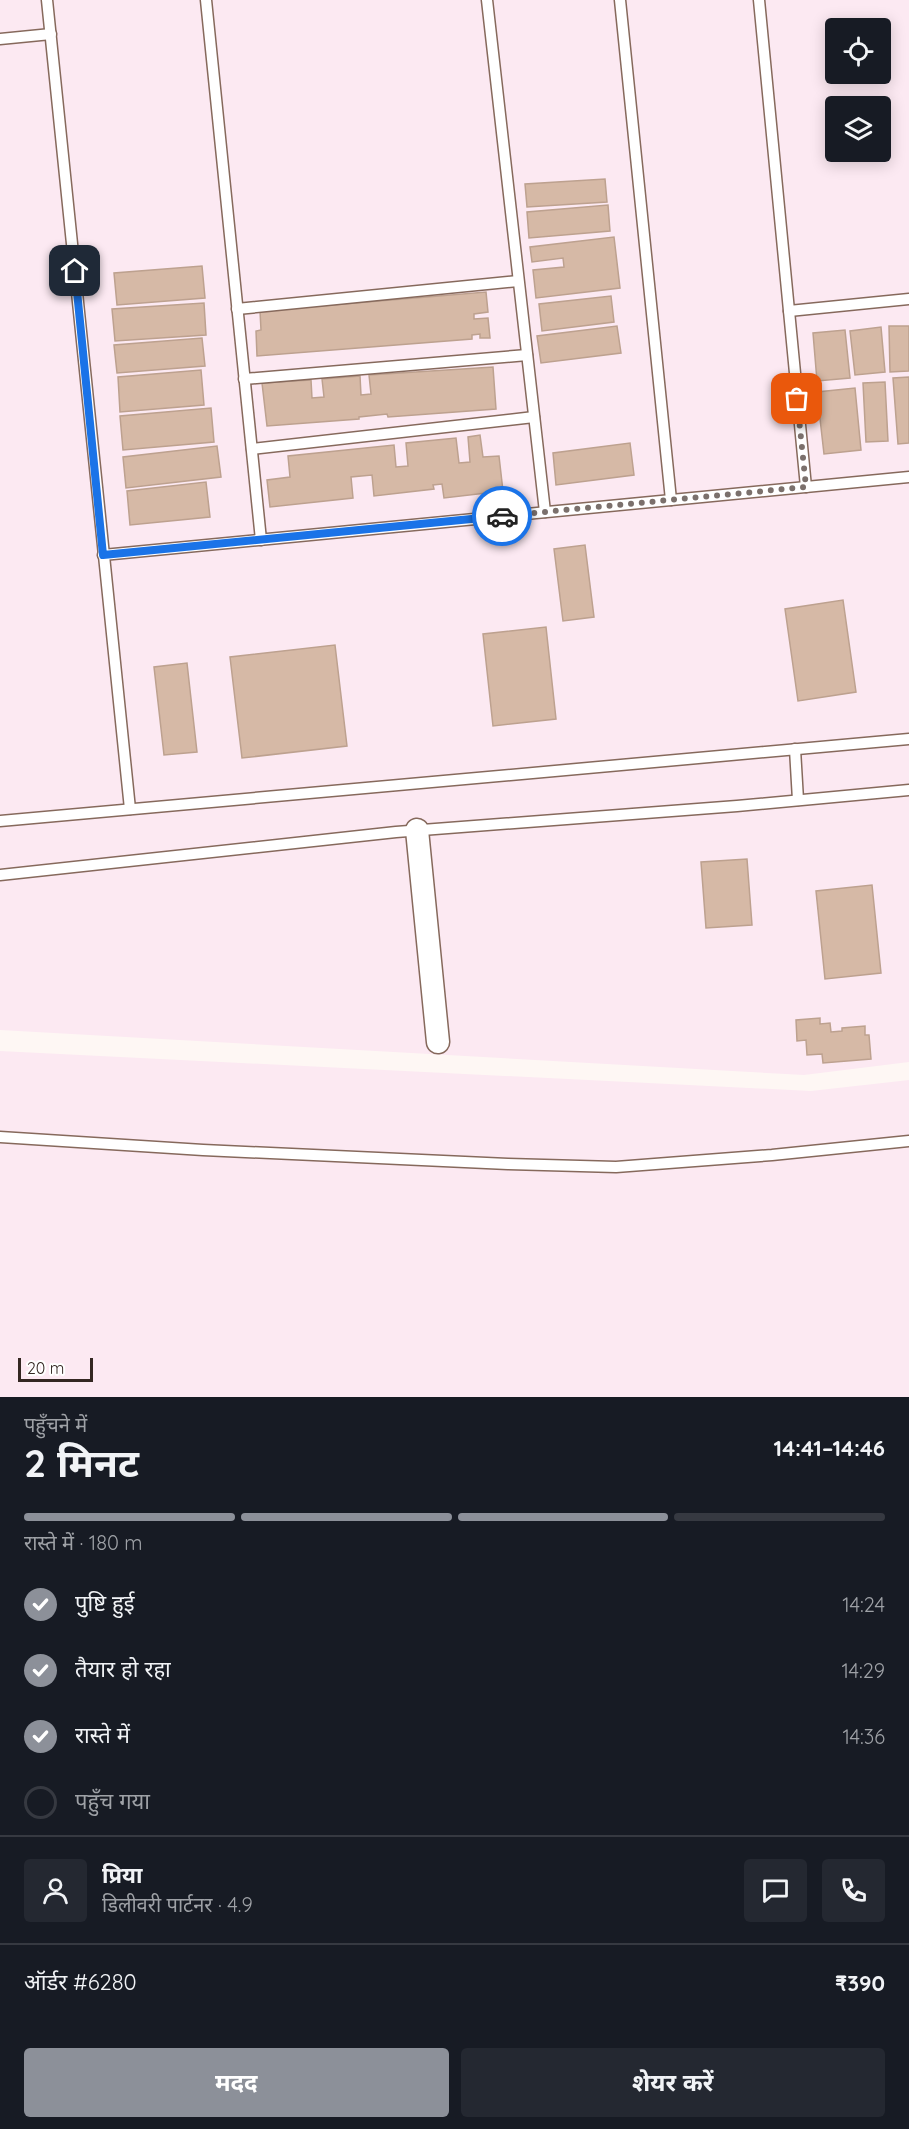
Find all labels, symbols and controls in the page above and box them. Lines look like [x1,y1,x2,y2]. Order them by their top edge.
map controls [825,18,891,162]
button: locate [825,18,891,84]
button: layers [825,96,891,162]
pin [49,245,100,296]
icon: home [58,254,91,287]
pin [771,373,822,424]
icon: bag [780,382,813,415]
courier [472,486,532,546]
icon: car [486,500,519,533]
scale bar [18,1355,93,1382]
text: 20 m [27,1358,64,1378]
text: पहुँचने में [24,1412,87,1437]
text: 14:41–14:46 [774,1434,885,1462]
text: 2 मिनट [24,1438,139,1487]
text: रास्ते में · 180 m [24,1530,143,1555]
icon: check [24,1588,57,1621]
text: पुष्टि हुई [75,1589,135,1617]
text: 14:24 [842,1592,885,1617]
icon: check [24,1654,57,1687]
text: तैयार हो रहा [75,1655,171,1683]
text: 14:29 [841,1658,885,1683]
icon: check [24,1720,57,1753]
text: रास्ते में [75,1721,130,1749]
text: 14:36 [842,1724,885,1749]
text: पहुँच गया [75,1787,150,1815]
button: person [24,1859,87,1922]
button: chat [744,1859,807,1922]
button: phone [822,1859,885,1922]
text: प्रिया [102,1861,142,1889]
text: डिलीवरी पार्टनर · 4.9 [102,1892,253,1917]
text: ऑर्डर #6280 [24,1968,137,1996]
text: ₹390 [835,1969,885,1997]
button: मदद [24,2048,449,2117]
button: शेयर करें [461,2048,885,2117]

